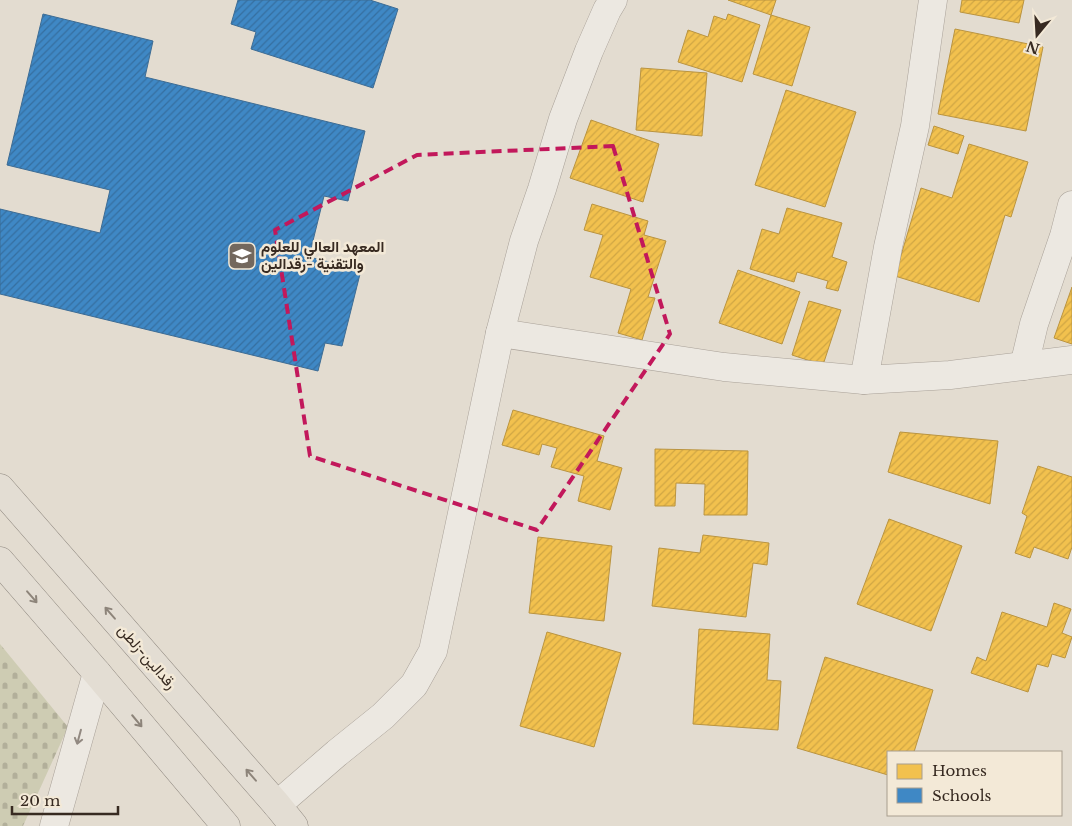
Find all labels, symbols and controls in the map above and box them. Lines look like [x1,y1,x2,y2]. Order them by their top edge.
north arrow [1012,10,1062,60]
text: N [1024,37,1042,58]
place label: المعهد العالي للعلوم والتقنية -رقدالين [261,237,384,273]
school or university icon: المعهد العالي للعلوم والتقنية -رقدالين [227,241,257,271]
one-way arrow [26,591,38,604]
one-way arrow [104,607,115,620]
street label: رقدالين-زلطن [113,620,181,694]
one-way arrow [132,714,143,727]
one-way arrow [74,728,83,744]
legend [887,751,1062,816]
text: Homes [932,761,987,780]
one-way arrow [245,769,257,782]
scale bar [12,784,119,816]
text: Schools [932,786,992,805]
text: 20 m [20,791,60,810]

